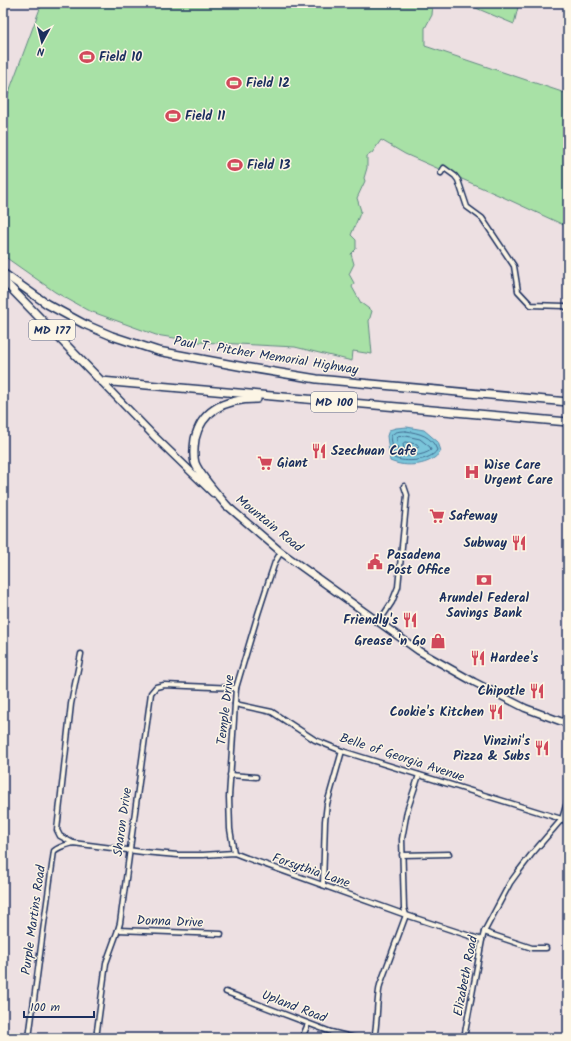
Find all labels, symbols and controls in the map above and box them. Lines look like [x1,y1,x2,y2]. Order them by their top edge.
north arrow [22,22,62,62]
text: N [36,42,45,60]
place label: Field 10 [99,47,142,68]
sports icon: Field 10 [78,48,96,66]
place label: Field 12 [246,73,290,94]
sports icon: Field 12 [225,74,243,92]
place label: Field 11 [185,106,225,127]
sports icon: Field 11 [164,107,182,125]
place label: Field 13 [247,155,290,176]
sports icon: Field 13 [226,156,244,174]
road number: MD 177 [29,320,75,340]
street label: Paul T. Pitcher Memorial Highway [172,331,361,381]
road number: MD 100 [311,392,357,412]
place label: Szechuan Cafe [331,441,417,462]
restaurant icon: Szechuan Cafe [310,442,328,460]
place label: Giant [277,453,308,474]
supermarket icon: Giant [256,454,274,472]
place label: Wise Care Urgent Care [484,455,553,491]
hospital icon: Wise Care Urgent Care [463,463,481,481]
street label: Mountain Road [231,490,308,558]
place label: Safeway [449,506,498,527]
supermarket icon: Safeway [428,507,446,525]
place label: Subway [464,533,507,554]
restaurant icon: Subway [510,534,528,552]
place label: Pasadena Post Office [387,545,451,581]
public building icon: Pasadena Post Office [366,553,384,571]
bank icon: Arundel Federal Savings Bank [475,571,493,589]
place label: Arundel Federal Savings Bank [439,588,529,624]
place label: Friendly's [343,610,398,631]
restaurant icon: Friendly's [401,611,419,629]
place label: Grease 'n Go [354,631,426,652]
shop icon: Grease 'n Go [429,632,447,650]
place label: Hardee's [490,648,538,669]
restaurant icon: Hardee's [469,649,487,667]
street label: Temple Drive [211,673,241,746]
place label: Chipotle [478,681,526,702]
restaurant icon: Chipotle [528,682,546,700]
place label: Cookie's Kitchen [390,702,484,723]
restaurant icon: Cookie's Kitchen [487,703,505,721]
street label: Belle of Georgia Avenue [337,728,467,788]
place label: Vinzini's Pizza & Subs [453,731,530,767]
restaurant icon: Vinzini's Pizza & Subs [533,739,551,757]
street label: Sharon Drive [108,786,138,858]
street label: Forsythia Lane [269,848,353,894]
street label: Purple Martins Road [16,863,52,976]
street label: Donna Drive [136,910,204,934]
street label: Elizabeth Road [448,933,484,1018]
street label: Upland Road [259,985,330,1029]
scale bar [24,993,94,1019]
text: 100 m [30,998,61,1017]

